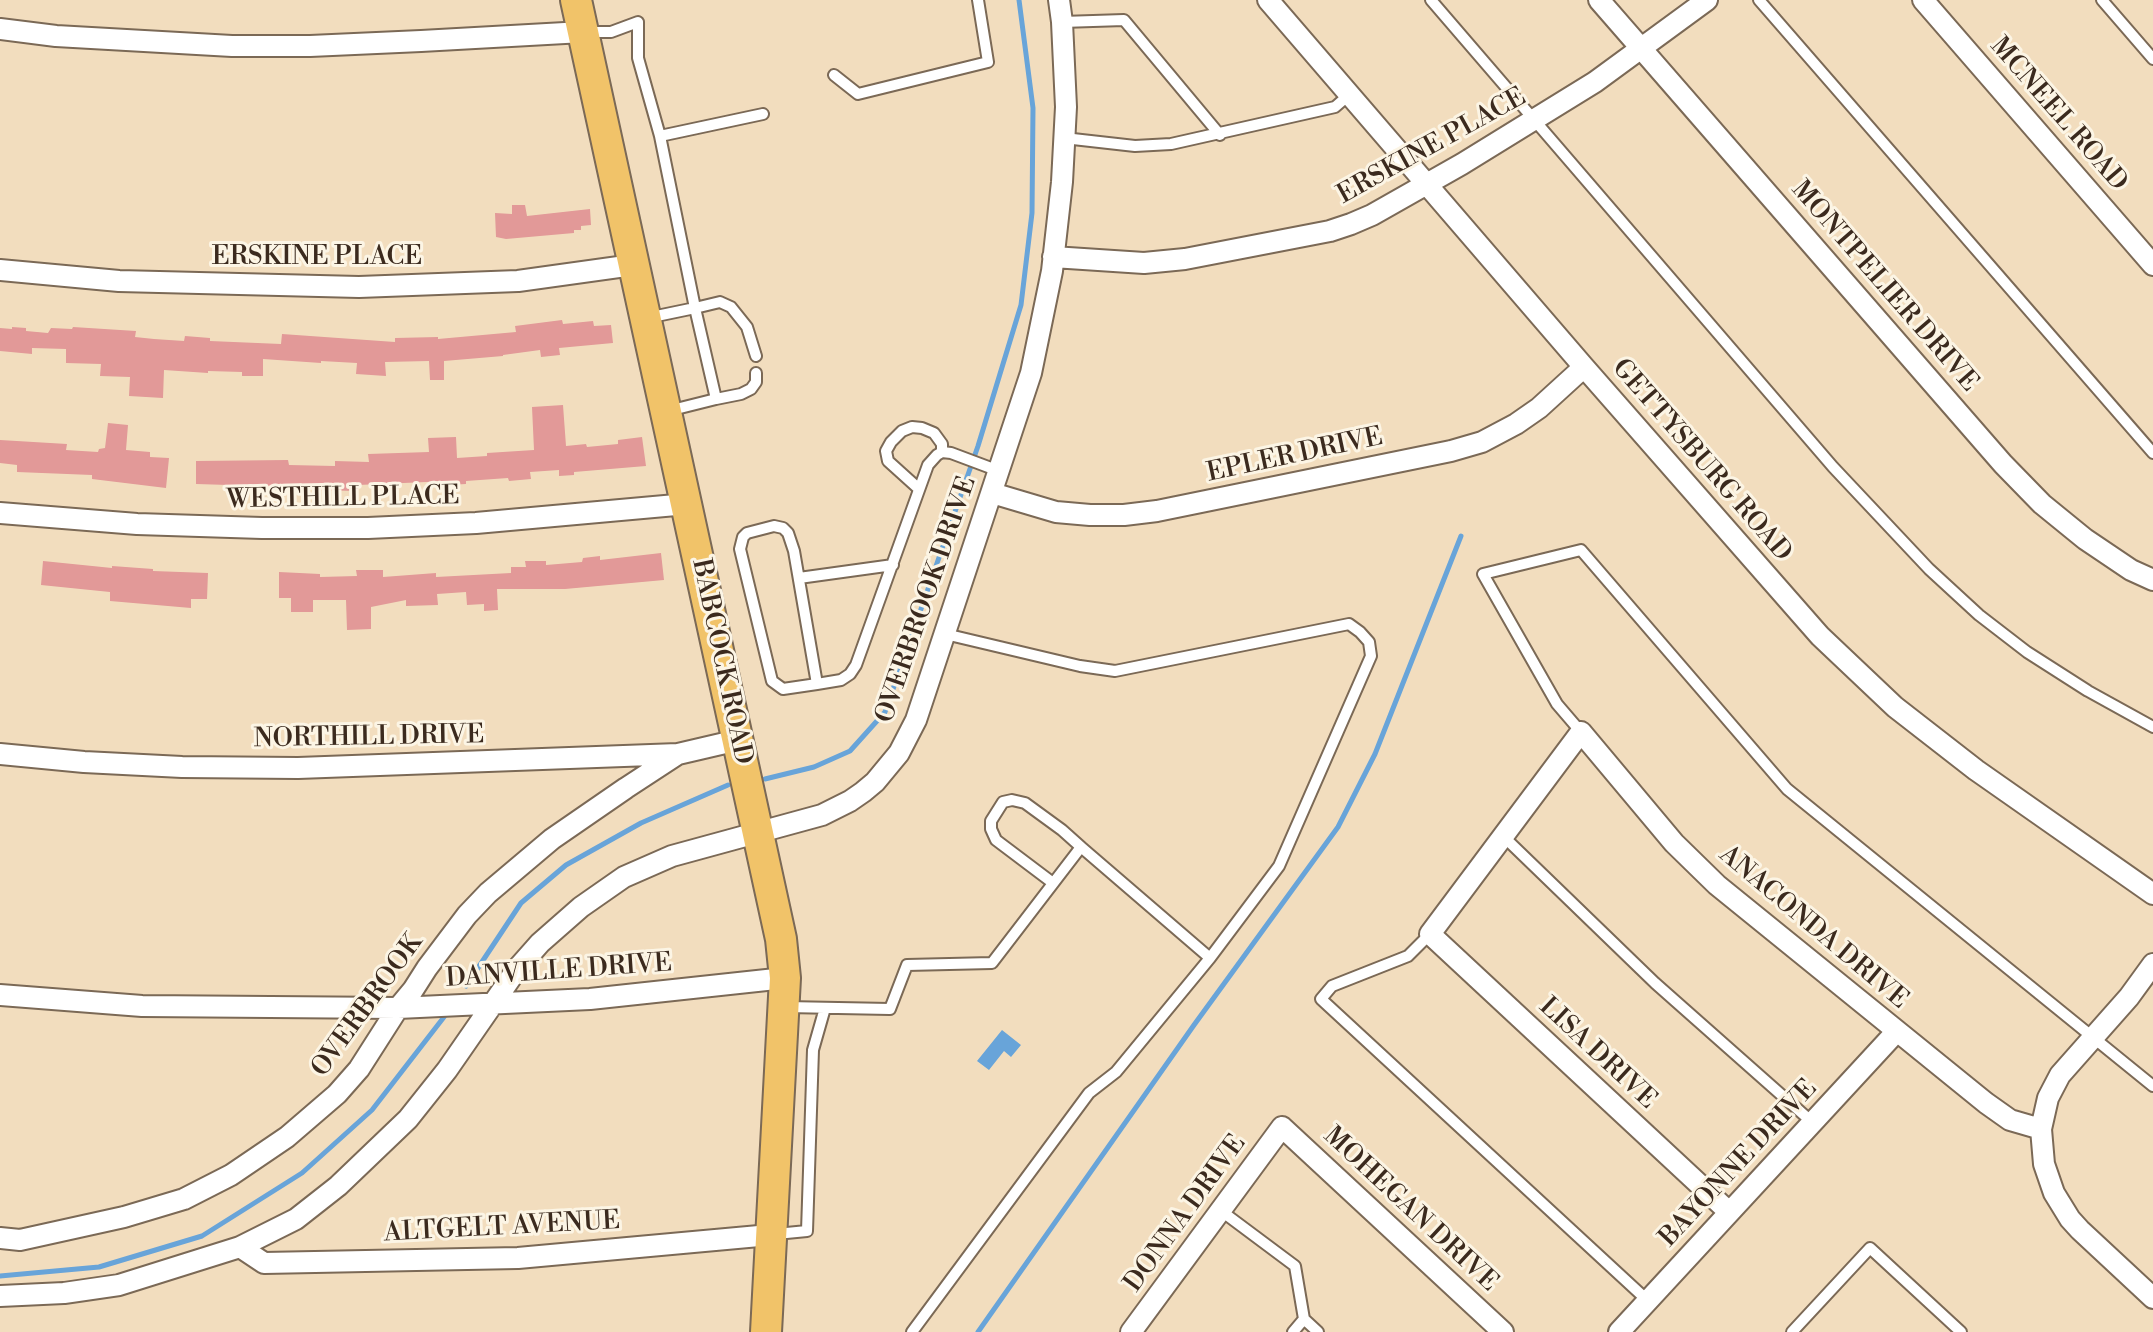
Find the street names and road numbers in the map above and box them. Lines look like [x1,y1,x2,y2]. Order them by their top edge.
street label: MCNEEL ROAD [1983,32,2133,198]
street label: ERSKINE PLACE [1332,82,1532,212]
street label: MONTPELIER DRIVE [1784,175,1984,399]
street label: ERSKINE PLACE [212,242,422,274]
street label: GETTYSBURG ROAD [1605,353,1797,569]
street label: EPLER DRIVE [1204,422,1386,490]
street label: OVERBROOK DRIVE [870,473,984,727]
street label: WESTHILL PLACE [226,481,460,517]
street label: BABCOCK ROAD [684,557,758,767]
street label: NORTHILL DRIVE [253,720,485,756]
street label: ANACONDA DRIVE [1712,840,1914,1016]
street label: OVERBROOK [306,929,430,1083]
street label: DANVILLE DRIVE [445,949,673,995]
street label: LISA DRIVE [1532,992,1662,1116]
street label: BAYONNE DRIVE [1654,1074,1824,1254]
street label: MOHEGAN DRIVE [1316,1121,1504,1299]
street label: DONNA DRIVE [1119,1129,1253,1299]
street label: ALTGELT AVENUE [383,1206,621,1250]

